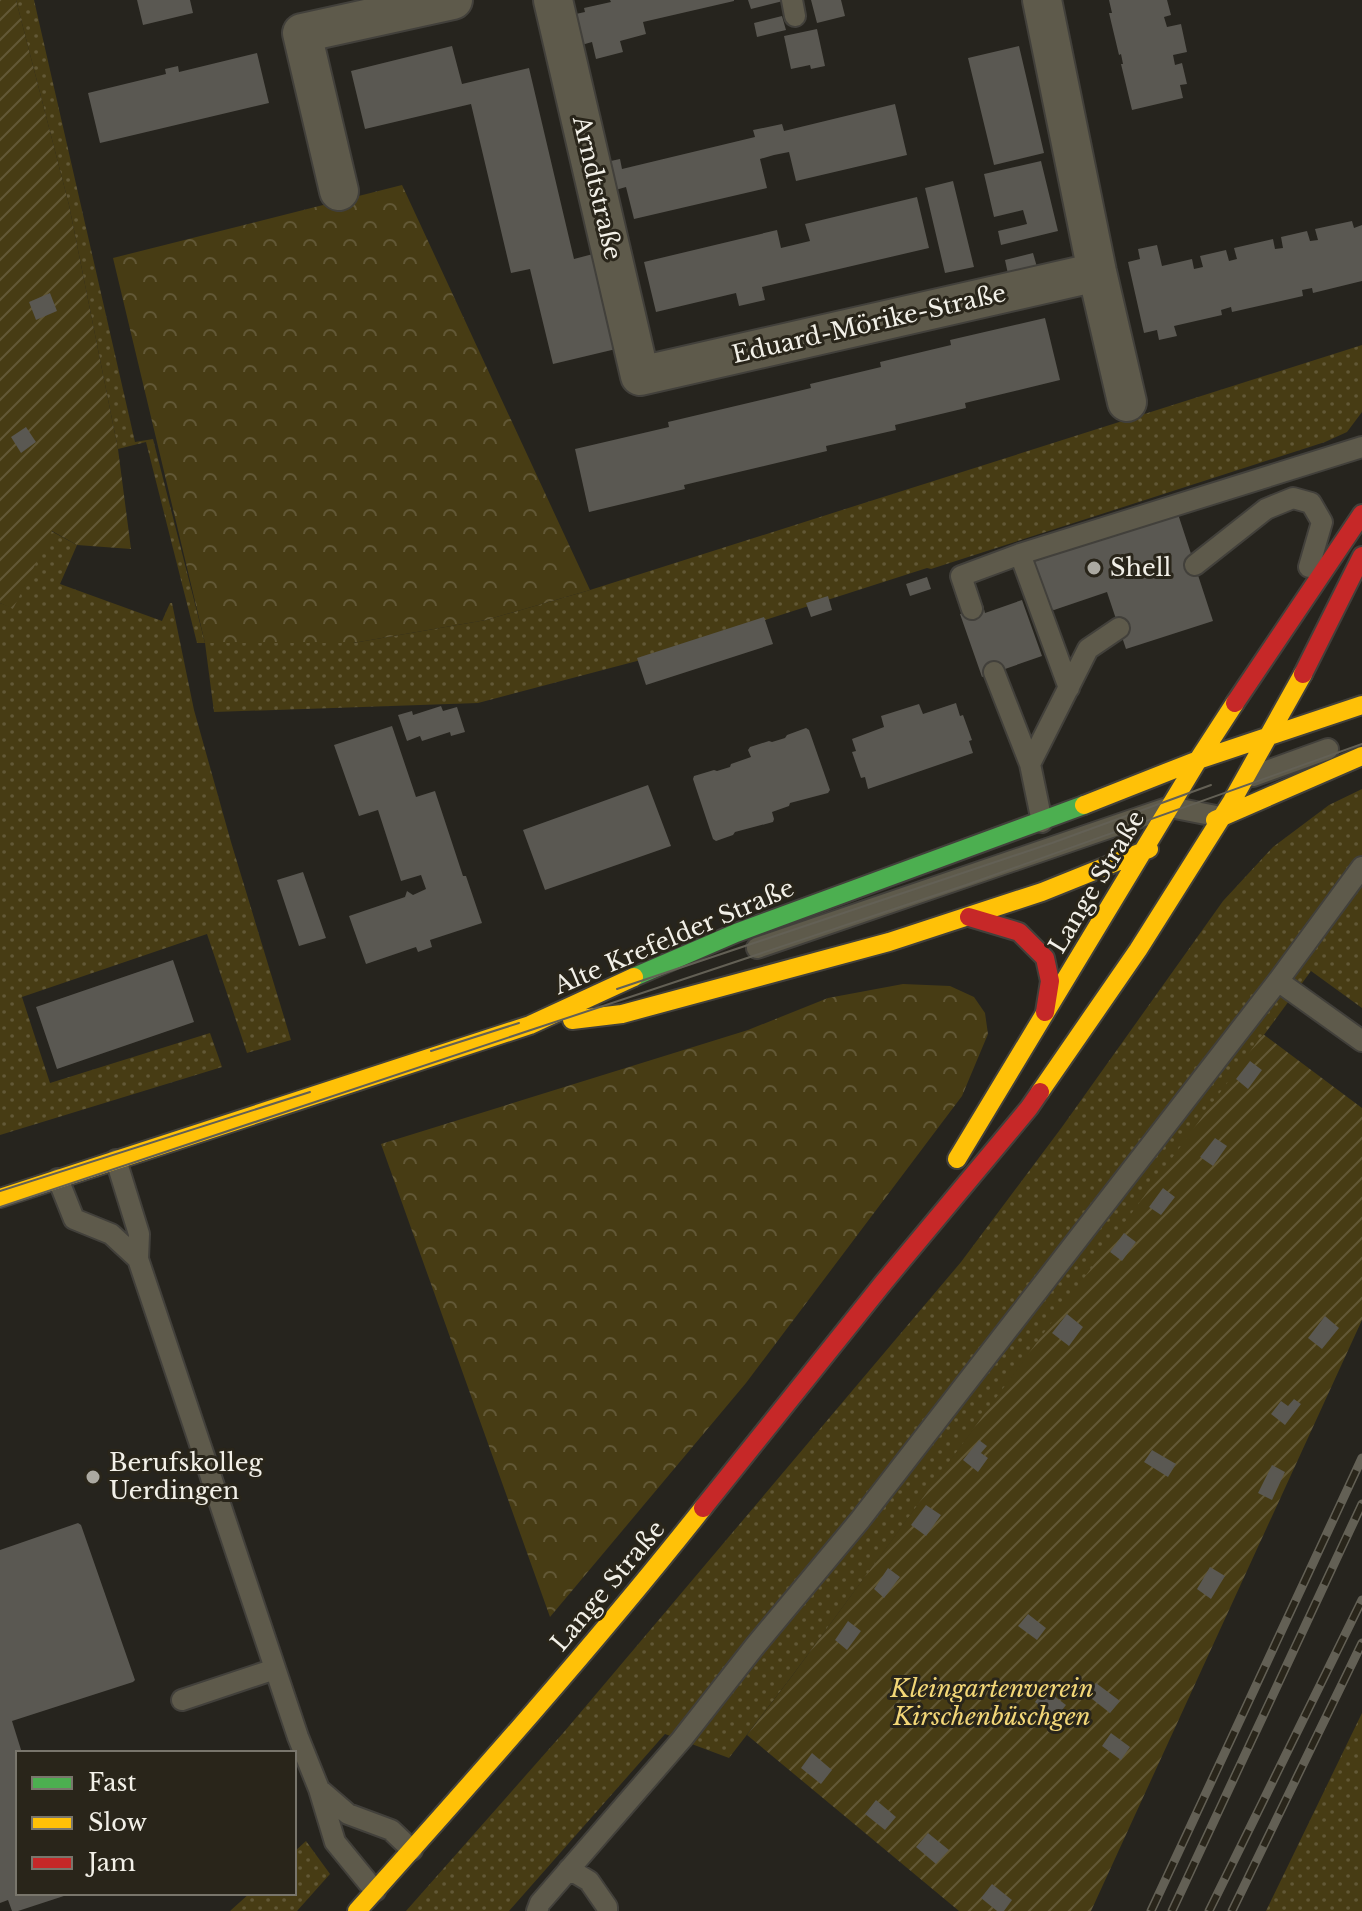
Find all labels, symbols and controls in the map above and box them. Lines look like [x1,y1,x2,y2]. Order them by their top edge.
street label: Arndtstraße [567,112,628,263]
street label: Eduard-Mörike-Straße [729,278,1009,369]
place label: Shell [1110,553,1172,582]
marker: Shell [1085,559,1103,577]
street label: Lange Straße [1043,805,1151,958]
street label: Alte Krefelder Straße [549,873,798,1001]
place label: Berufskolleg Uerdingen [109,1448,263,1505]
marker: Berufskolleg Uerdingen [84,1468,102,1486]
street label: Lange Straße [545,1515,671,1657]
park label: Kleingartenverein Kirschenbüschgen [889,1674,1094,1731]
legend [16,1751,296,1895]
text: Fast [88,1768,136,1797]
text: Slow [88,1808,147,1837]
text: Jam [85,1848,136,1877]

